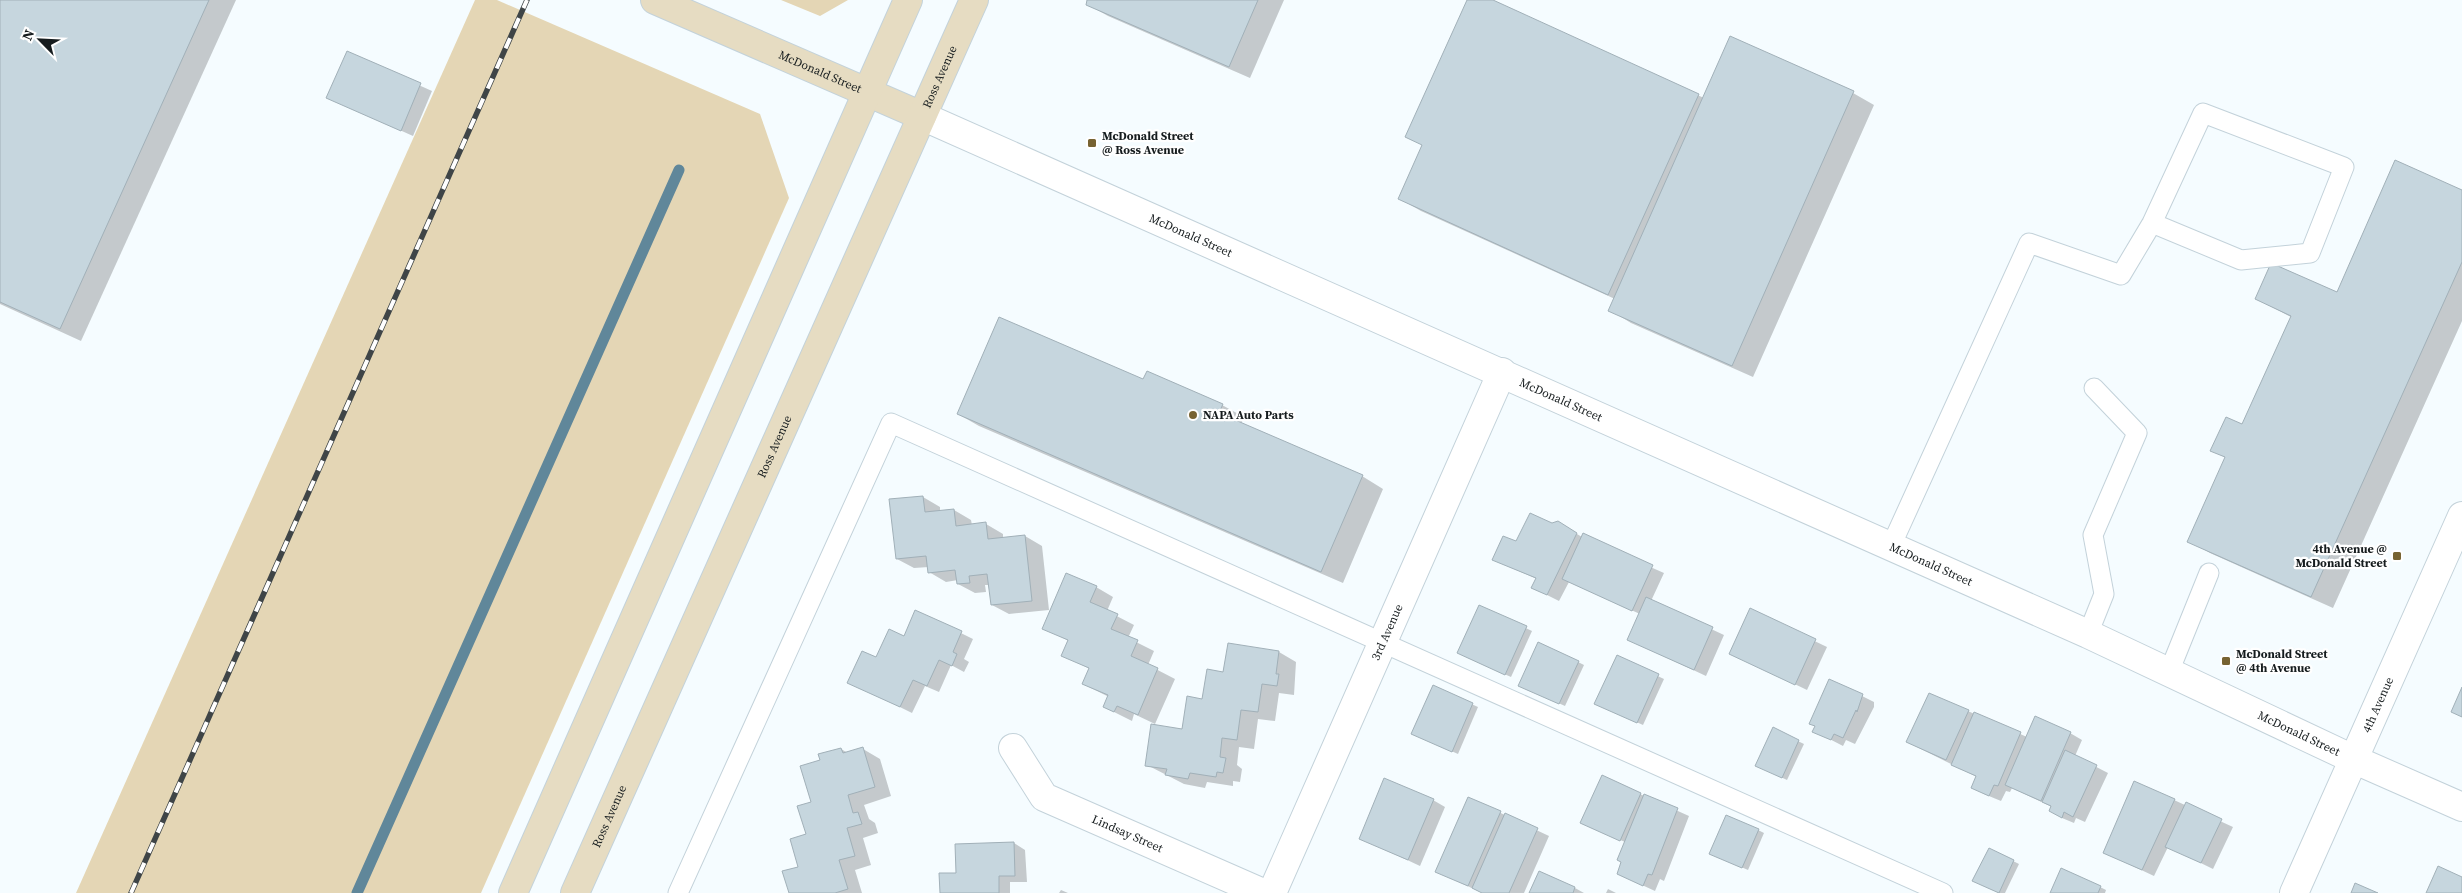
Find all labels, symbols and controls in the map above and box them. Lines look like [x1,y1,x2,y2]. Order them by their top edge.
north arrow [15,15,65,65]
text: N [17,26,39,43]
street label: Ross Avenue [919,43,961,111]
street label: McDonald Street [776,47,864,97]
place label: McDonald Street @ Ross Avenue [1102,128,1194,158]
marker: McDonald Street @ Ross Avenue [1086,137,1098,149]
street label: McDonald Street [1147,210,1235,261]
street label: McDonald Street [1517,374,1605,425]
place label: NAPA Auto Parts [1203,407,1294,423]
marker: NAPA Auto Parts [1187,409,1199,421]
street label: Ross Avenue [754,413,795,480]
street label: McDonald Street [1887,539,1975,590]
place label: 4th Avenue @ McDonald Street [2295,541,2388,571]
marker: 4th Avenue @ McDonald Street [2391,550,2403,562]
street label: 3rd Avenue [1368,602,1407,663]
place label: McDonald Street @ 4th Avenue [2236,646,2328,676]
marker: McDonald Street @ 4th Avenue [2220,655,2232,667]
street label: 4th Avenue [2358,674,2397,735]
street label: McDonald Street [2255,707,2343,760]
street label: Ross Avenue [588,782,630,850]
street label: Lindsay Street [1089,811,1165,856]

